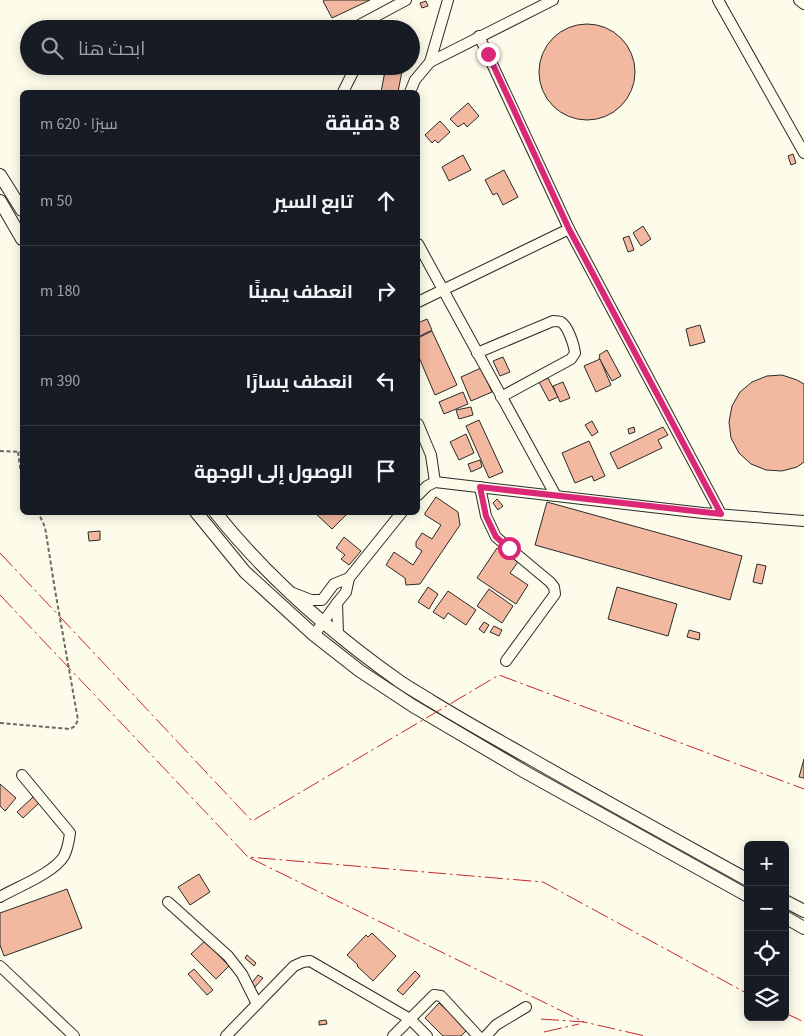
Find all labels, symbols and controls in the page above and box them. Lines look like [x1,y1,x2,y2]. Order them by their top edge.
search box [20,20,420,75]
icon: search [38,34,66,62]
text: ابحث هنا [78,36,145,63]
route end [477,43,500,66]
text: 8 دقيقة [325,108,400,138]
text: سيرًا · 620 m [40,113,118,135]
icon: ahead [372,187,400,215]
text: تابع السير [274,189,353,216]
text: 50 m [40,190,72,212]
icon: right [372,277,400,305]
text: انعطف يمينًا [248,279,353,306]
text: 180 m [40,280,80,302]
icon: left [372,367,400,395]
text: انعطف يسارًا [246,369,353,396]
text: 390 m [40,370,80,392]
icon: arrive [372,457,400,485]
text: الوصول إلى الوجهة [194,459,353,486]
route start [498,537,521,560]
map controls [744,841,789,1021]
button: + [744,841,789,886]
button: − [744,886,789,931]
button: locate [744,931,789,976]
button: layers [744,976,789,1021]

